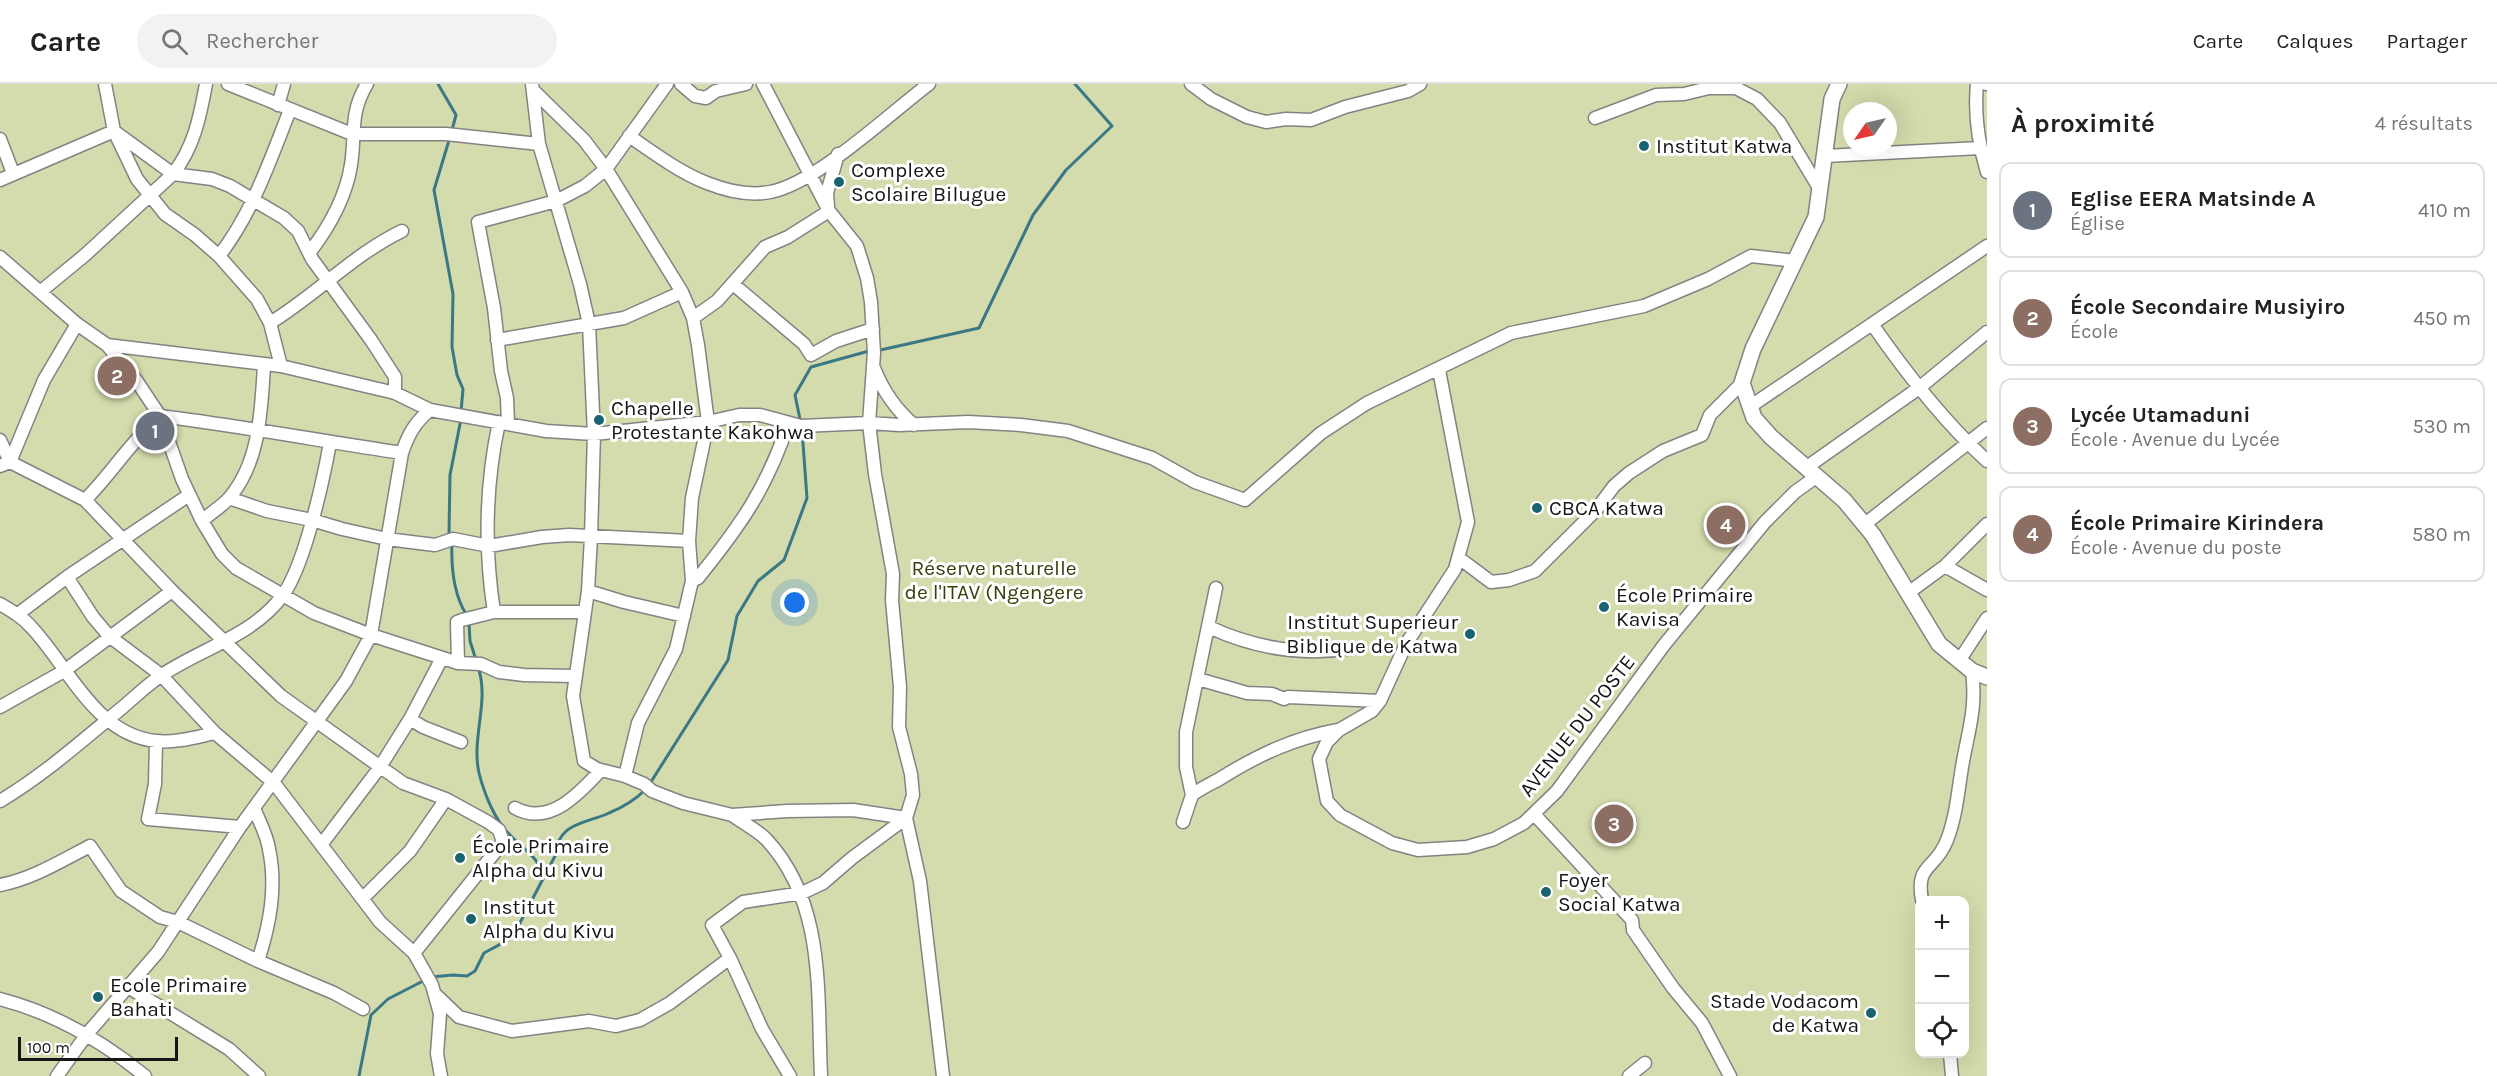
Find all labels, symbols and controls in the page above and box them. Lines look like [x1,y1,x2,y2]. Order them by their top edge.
search box [137,14,557,68]
text: Carte [30,25,101,58]
icon: search [158,25,191,58]
text: Rechercher [206,28,319,54]
text: Carte [2193,29,2243,53]
text: Calques [2276,29,2354,53]
text: Partager [2387,29,2467,53]
north arrow [1843,102,1897,156]
text: À proximité [2011,108,2155,139]
text: 4 résultats [2375,112,2473,135]
place label: Institut Katwa [1656,134,1792,158]
marker: Institut Katwa [1637,139,1651,153]
place label: Complexe Scolaire Bilugue [851,158,1006,206]
marker: Complexe Scolaire Bilugue [832,175,846,189]
text: Eglise EERA Matsinde A [2070,186,2316,212]
text: 1 [2029,199,2036,222]
text: 410 m [2418,199,2471,222]
text: Église [2070,212,2125,235]
text: École Secondaire Musiyiro [2070,294,2345,320]
text: 2 [2026,307,2039,330]
text: 450 m [2413,307,2471,330]
text: École [2070,320,2118,343]
pin: 2 [98,354,136,398]
place label: Chapelle Protestante Kakohwa [611,396,814,444]
text: Lycée Utamaduni [2070,402,2250,428]
pin: 1 [136,408,174,454]
marker: Chapelle Protestante Kakohwa [592,413,606,427]
text: 3 [2026,415,2039,438]
text: 530 m [2413,415,2471,438]
text: École · Avenue du Lycée [2070,428,2280,451]
place label: CBCA Katwa [1549,496,1664,520]
marker: CBCA Katwa [1530,501,1544,515]
pin: 4 [1706,502,1746,548]
text: École Primaire Kirindera [2070,510,2324,536]
text: 4 [2027,523,2038,546]
text: 580 m [2412,523,2471,546]
text: École · Avenue du poste [2070,536,2282,559]
park label: Réserve naturelle de l'ITAV (Ngengere [905,556,1083,604]
place label: École Primaire Kavisa [1616,583,1753,631]
your location [780,588,809,617]
marker: École Primaire Kavisa [1597,600,1611,614]
place label: Institut Superieur Biblique de Katwa [1286,610,1458,658]
marker: Institut Superieur Biblique de Katwa [1463,627,1477,641]
street label: AVENUE DU POSTE [1514,651,1640,801]
pin: 3 [1594,802,1634,846]
place label: École Primaire Alpha du Kivu [472,834,609,882]
marker: École Primaire Alpha du Kivu [453,851,467,865]
place label: Foyer Social Katwa [1558,868,1681,916]
marker: Foyer Social Katwa [1539,885,1553,899]
place label: Institut Alpha du Kivu [483,895,615,943]
map controls [1915,896,1969,1058]
button: + [1915,896,1969,950]
marker: Institut Alpha du Kivu [464,912,478,926]
button: − [1915,950,1969,1004]
place label: Ecole Primaire Bahati [110,973,247,1021]
place label: Stade Vodacom de Katwa [1710,989,1859,1037]
marker: Ecole Primaire Bahati [91,990,105,1004]
button: locate [1915,1004,1969,1058]
marker: Stade Vodacom de Katwa [1864,1006,1878,1020]
scale bar [18,1034,178,1062]
text: 100 m [27,1038,70,1057]

